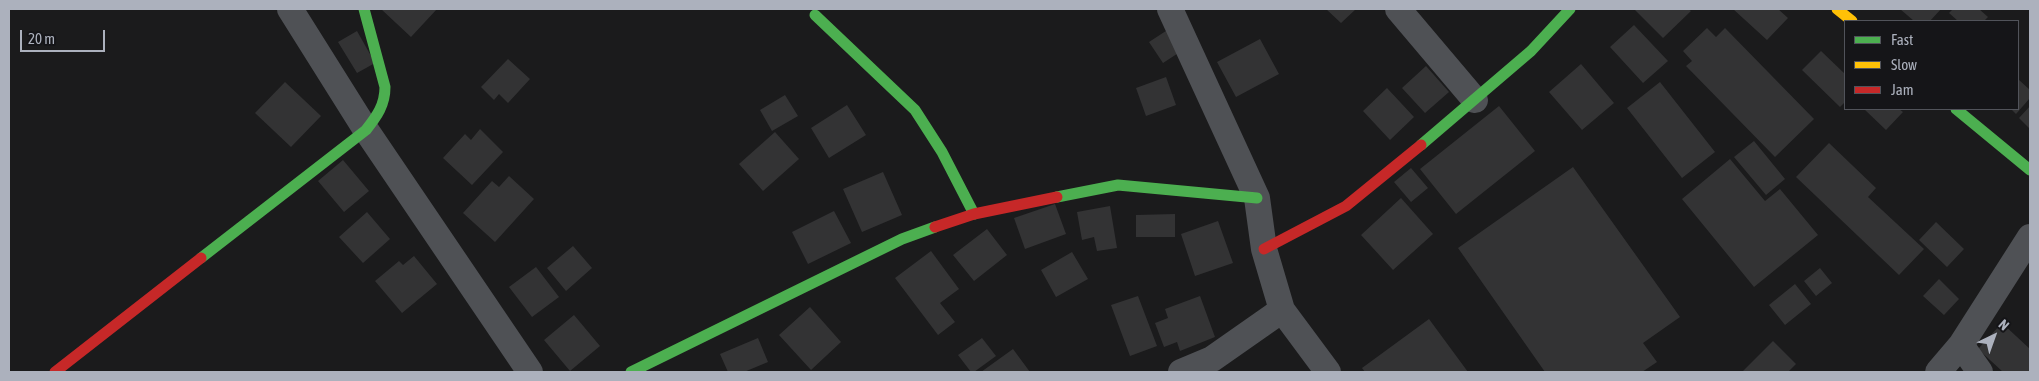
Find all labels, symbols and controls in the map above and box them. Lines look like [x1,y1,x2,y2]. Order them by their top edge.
scale bar [22,20,108,52]
legend [1844,20,2019,110]
text: 20 m [28,30,55,47]
text: Fast [1891,31,1913,48]
text: Slow [1891,56,1917,73]
text: Jam [1891,81,1914,98]
north arrow [1969,311,2019,361]
text: N [1996,316,2012,334]

